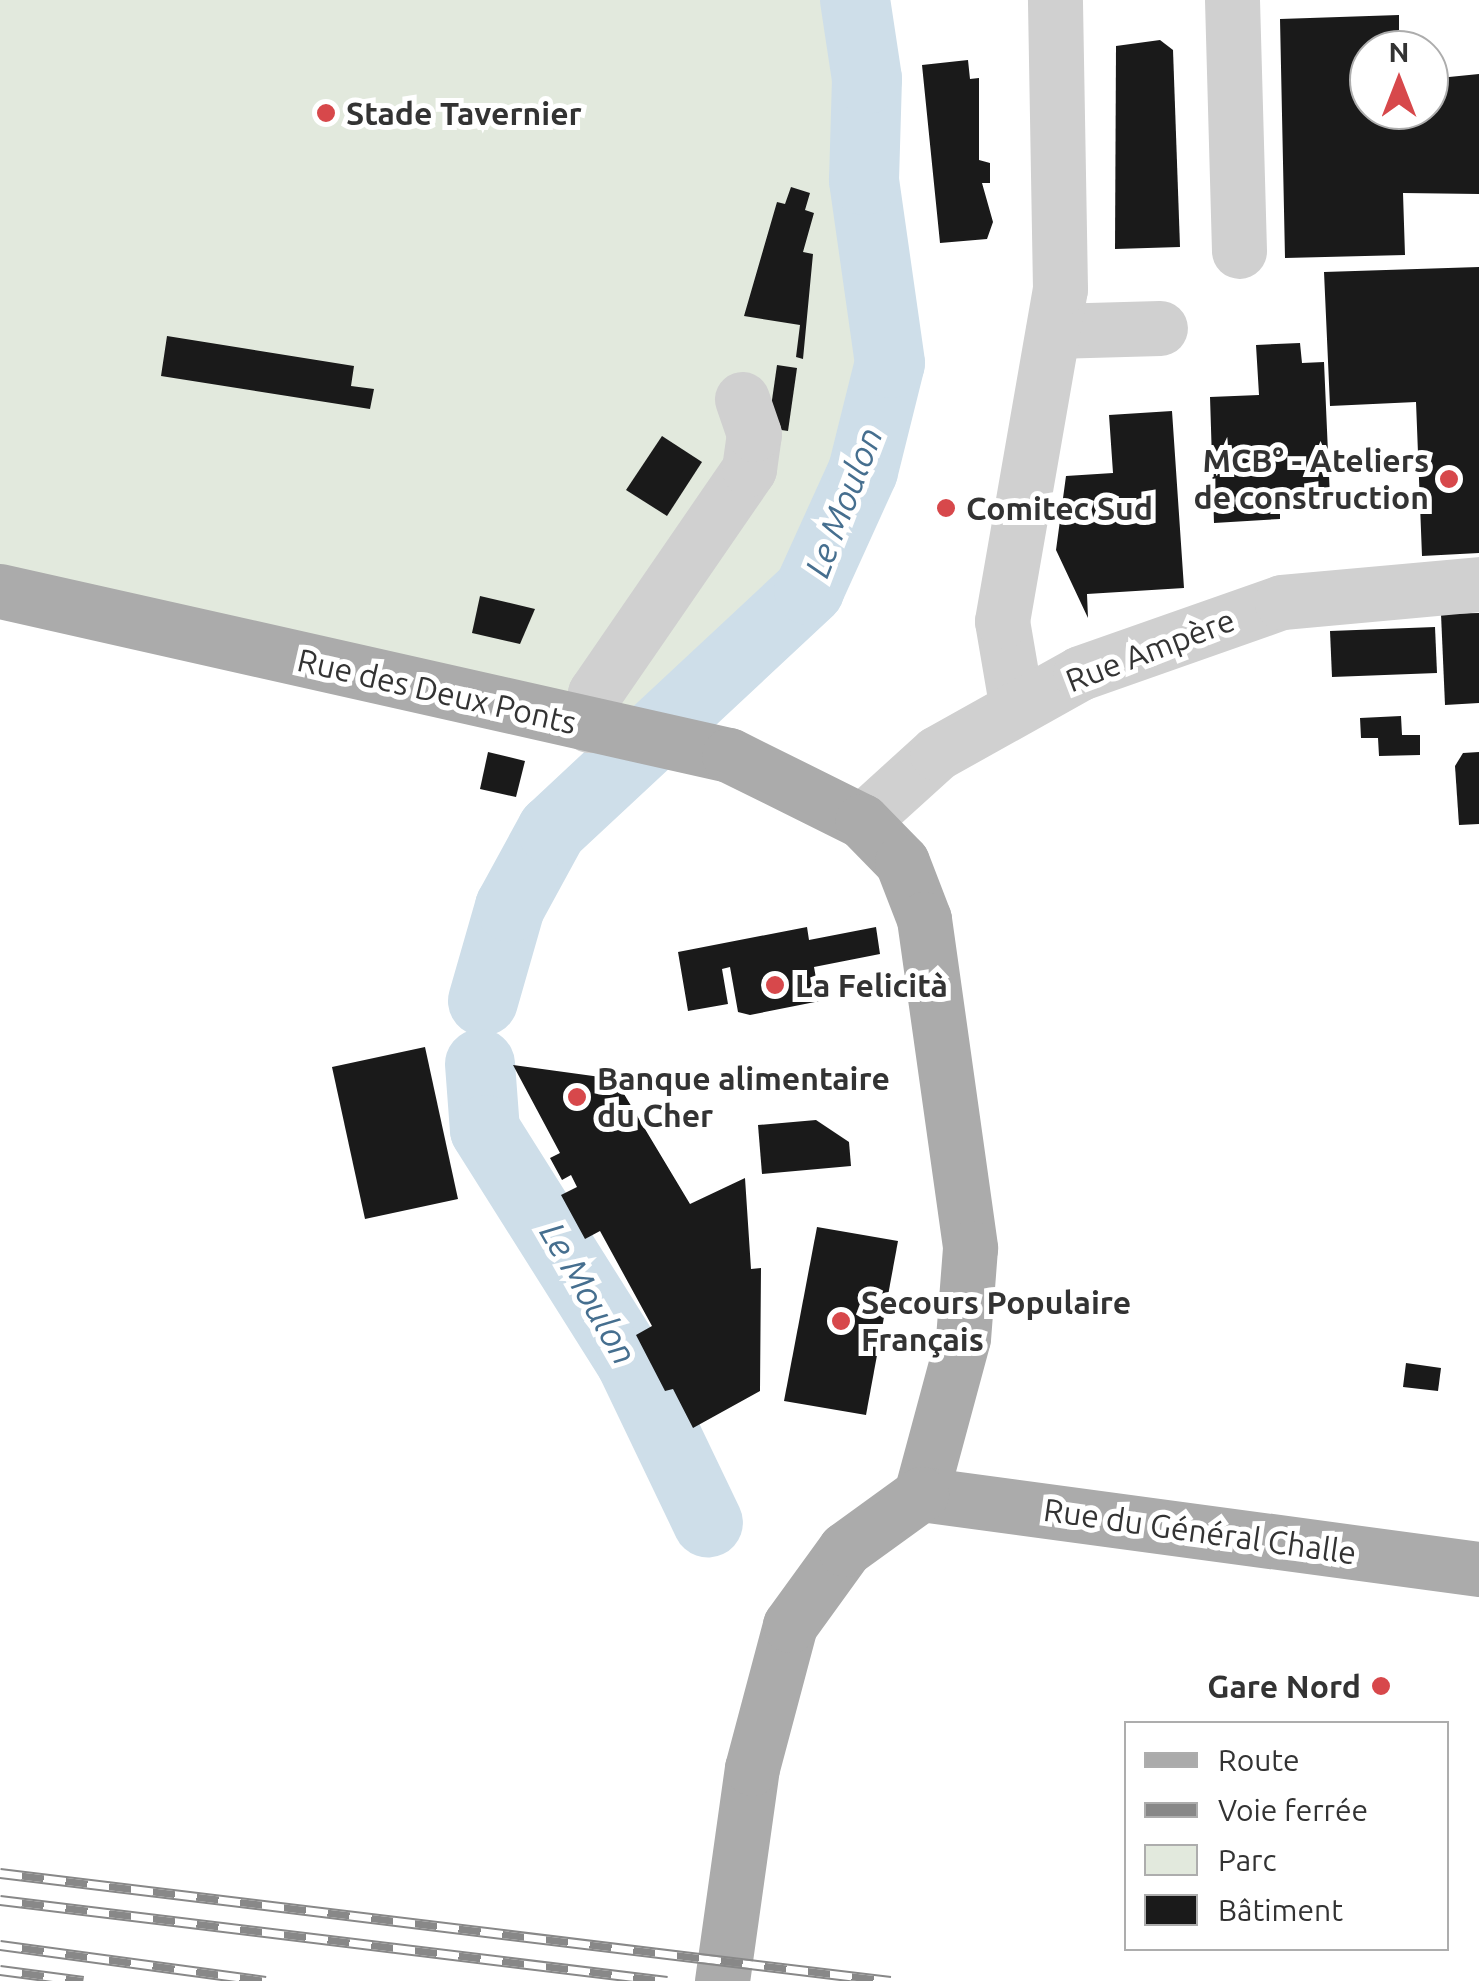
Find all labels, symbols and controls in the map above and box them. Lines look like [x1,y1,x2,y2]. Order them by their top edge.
north arrow [1349,30,1449,130]
text: N [1389,36,1409,67]
place label: Stade Tavernier [346,94,582,132]
marker: Stade Tavernier [315,102,337,124]
water label: Le Moulon [795,421,891,583]
place label: MCB° - Ateliers de construction [1194,442,1429,517]
marker: MCB° - Ateliers de construction [1438,468,1460,490]
place label: Comitec Sud [966,489,1153,527]
marker: Comitec Sud [935,497,957,519]
street label: Rue Ampère [1060,600,1240,700]
street label: Rue des Deux Ponts [294,640,580,742]
place label: La Felicità [795,966,948,1004]
marker: La Felicità [764,974,786,996]
place label: Banque alimentaire du Cher [597,1060,890,1135]
marker: Banque alimentaire du Cher [566,1086,588,1108]
water label: Le Moulon [532,1214,646,1372]
place label: Secours Populaire Français [861,1284,1131,1359]
marker: Secours Populaire Français [830,1310,852,1332]
street label: Rue du Général Challe [1041,1490,1359,1572]
place label: Gare Nord [1207,1667,1361,1705]
marker: Gare Nord [1370,1675,1392,1697]
legend [1124,1721,1449,1951]
text: Route [1218,1743,1300,1777]
text: Voie ferrée [1218,1793,1368,1827]
text: Parc [1218,1843,1276,1877]
text: Bâtiment [1218,1893,1343,1927]

